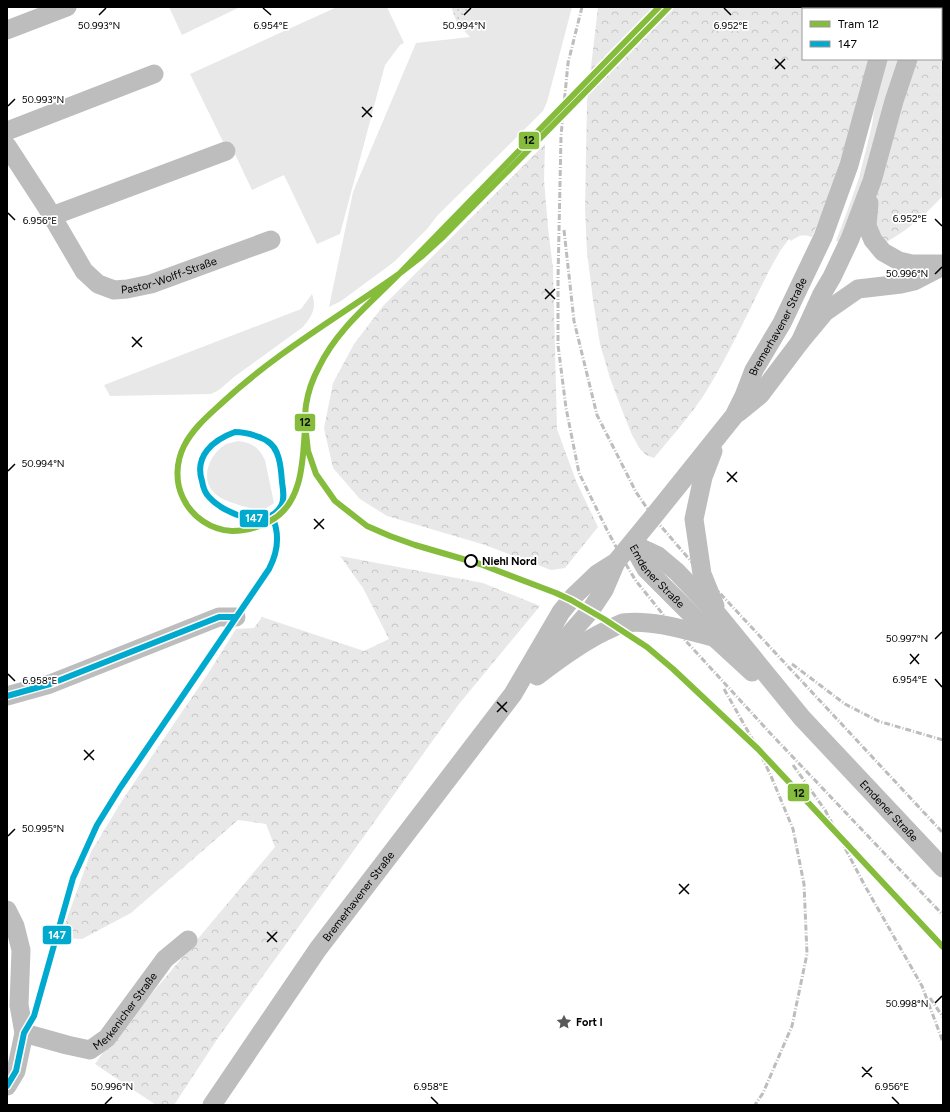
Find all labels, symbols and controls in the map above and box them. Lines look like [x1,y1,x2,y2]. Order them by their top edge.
legend [802,8,942,60]
text: Tram 12 [838,17,879,31]
text: 50.993°N [78,19,120,32]
text: 6.954°E [254,19,289,32]
text: 50.994°N [442,19,486,32]
text: 6.952°E [714,19,748,32]
text: 147 [838,37,857,51]
text: 50.993°N [22,93,64,106]
line badge: 12 [518,131,540,150]
text: 12 [523,134,535,147]
text: 6.952°E [893,212,927,225]
text: 6.956°E [23,214,57,227]
street label: Pastor-Wolff-Straße [120,254,218,296]
text: 50.996°N [886,267,928,280]
street label: Bremerhavener Straße [746,275,809,377]
line badge: 12 [294,413,316,432]
text: 12 [299,416,311,429]
text: 50.994°N [21,457,65,470]
line badge: 147 [239,509,269,528]
text: 147 [245,512,263,525]
street label: Emdener Straße [627,542,687,610]
marker: Niehl Nord [464,554,478,568]
place label: Niehl Nord [482,555,537,568]
text: 50.997°N [886,632,928,645]
text: 6.954°E [893,673,928,686]
text: 6.958°E [23,674,58,687]
street label: Emdener Straße [857,777,921,844]
line badge: 12 [787,783,810,802]
text: 12 [793,787,805,800]
text: 50.995°N [22,822,64,835]
street label: Bremerhavener Straße [320,849,397,944]
line badge: 147 [42,925,72,945]
text: 147 [48,929,66,942]
street label: Merkenicher Straße [90,970,160,1053]
text: 50.998°N [885,997,929,1010]
place icon: Fort I [555,1013,573,1031]
place label: Fort I [576,1016,603,1029]
text: 50.996°N [91,1080,133,1093]
text: 6.958°E [414,1080,449,1093]
text: 6.956°E [875,1080,909,1093]

